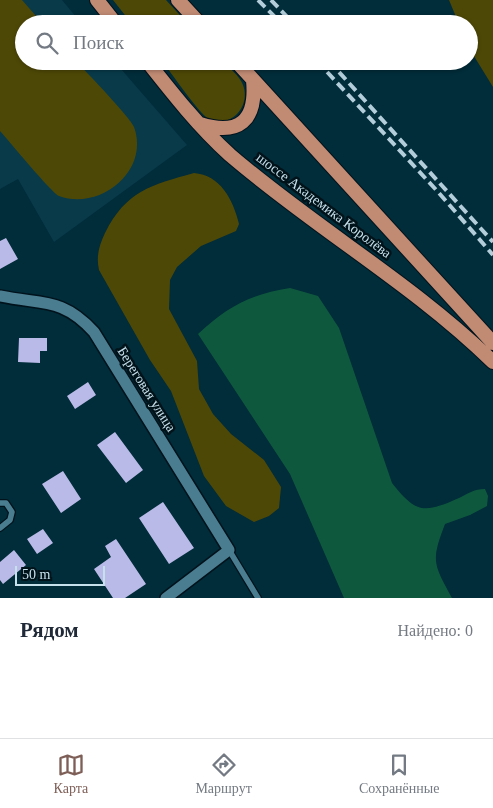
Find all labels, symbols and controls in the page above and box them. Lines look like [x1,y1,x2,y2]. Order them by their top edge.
search box [15,15,478,70]
icon: search [33,29,61,57]
text: Поиск [73,32,124,53]
street label: шоссе Академика Королёва [253,150,395,261]
street label: Береговая улица [115,344,179,435]
scale bar [15,563,105,586]
text: 50 m [22,567,50,582]
text: Рядом [20,618,79,642]
text: Найдено: 0 [398,622,473,639]
tab: Карта [54,751,88,797]
tab: Маршрут [195,751,252,797]
tab: Сохранённые [359,751,439,797]

